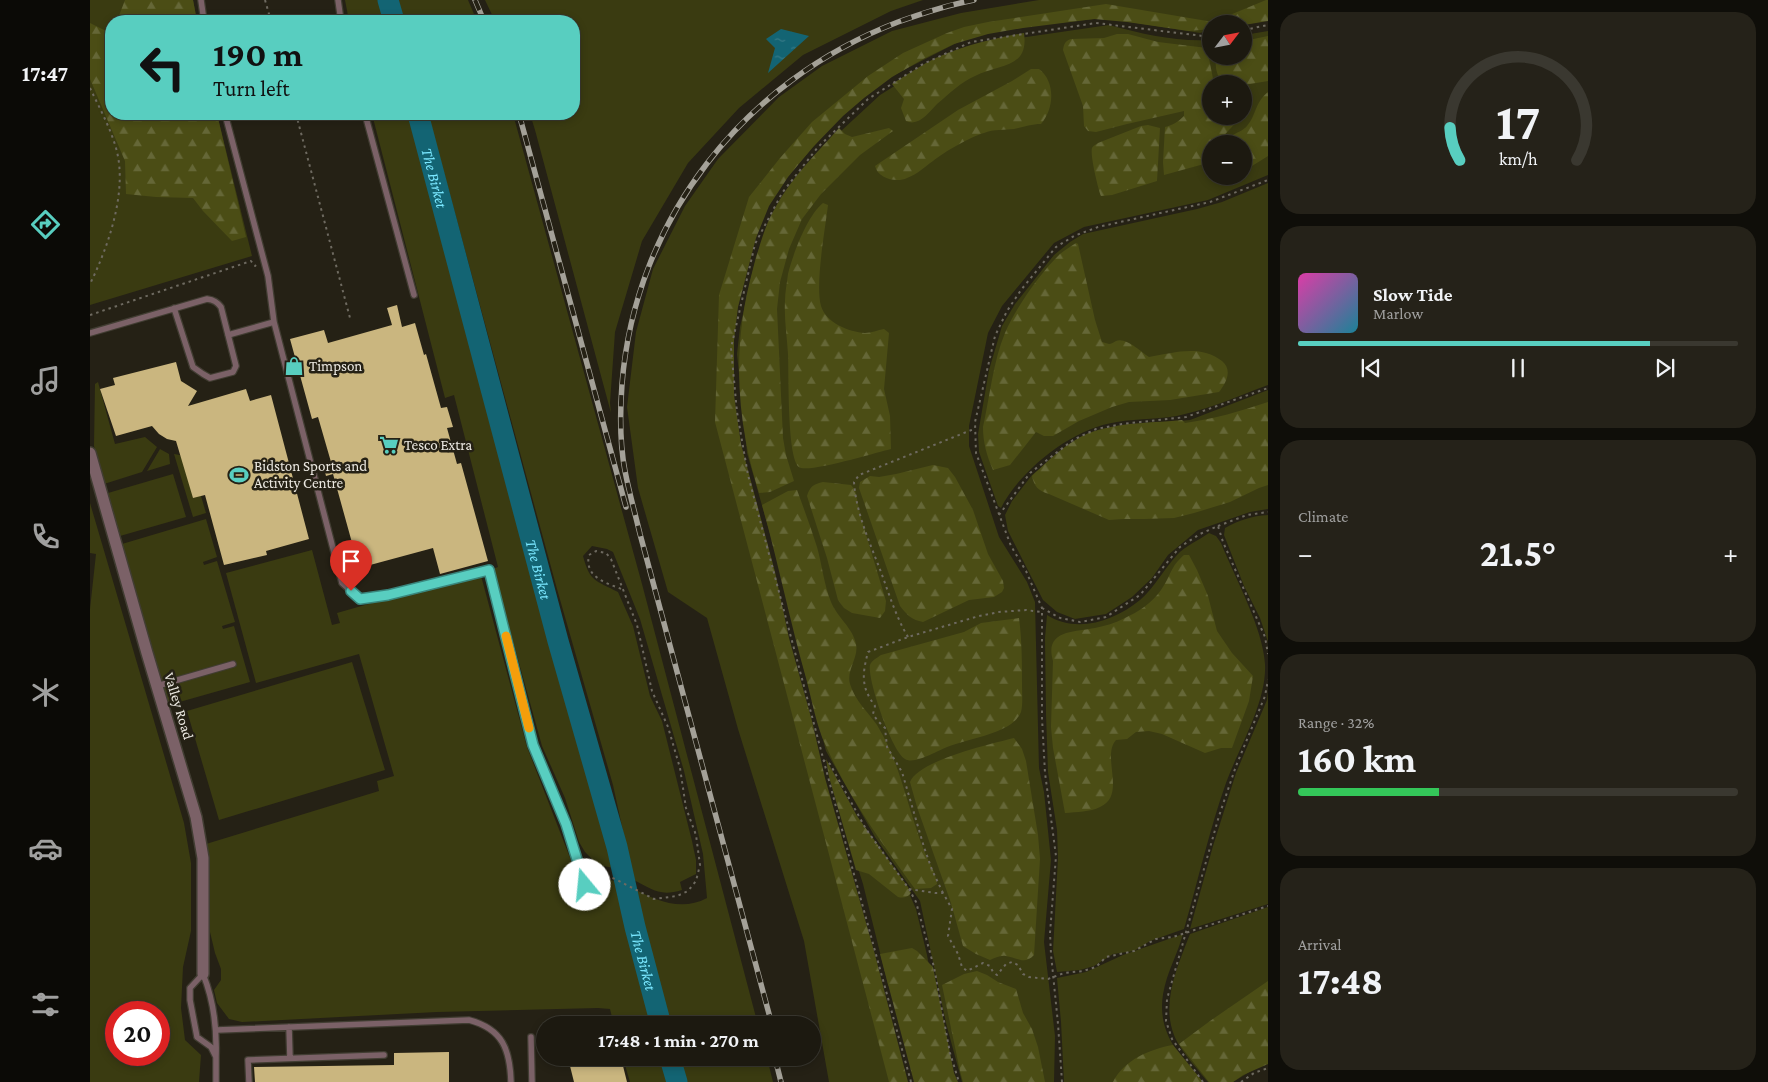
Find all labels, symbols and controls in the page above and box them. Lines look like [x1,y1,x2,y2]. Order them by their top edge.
north arrow [1202,15,1252,65]
map controls [1202,15,1252,185]
icon: left [130,35,195,100]
text: 190 m [213,35,303,74]
text: 17:47 [22,61,68,86]
button: + [1202,75,1252,125]
text: Turn left [213,76,290,101]
text: 17 [1496,92,1540,150]
button: − [1202,135,1252,185]
water label: The Birket [419,146,451,210]
text: km/h [1499,149,1538,169]
icon: directions [28,207,63,242]
text: Slow Tide [1373,284,1453,305]
text: Marlow [1373,305,1423,322]
icon: previous [1357,354,1385,382]
icon: pause [1504,354,1532,382]
icon: next [1651,354,1679,382]
shop icon: Timpson [283,355,305,377]
place label: Timpson [309,358,362,375]
icon: music [28,363,63,398]
supermarket icon: Tesco Extra [378,434,400,456]
place label: Tesco Extra [404,437,472,453]
place label: Bidston Sports and Activity Centre [254,458,367,492]
sports icon: Bidston Sports and Activity Centre [228,464,250,486]
text: Climate [1298,508,1348,525]
icon: phone [28,519,63,554]
text: 21.5° [1480,532,1556,574]
water label: The Birket [523,537,555,601]
text: − [1298,538,1313,569]
text: + [1723,538,1738,569]
pin [330,540,372,591]
icon: arrive [337,547,365,575]
street label: Valley Road [160,670,197,742]
icon: climate [28,675,63,710]
text: Range · 32% [1298,714,1374,731]
text: 160 km [1298,738,1416,780]
icon: car [28,831,63,866]
position arrow [558,858,610,910]
water label: The Birket [628,928,660,993]
text: Arrival [1298,936,1342,953]
text: 17:48 [1298,960,1383,1002]
icon: filters [28,987,63,1022]
speed limit sign: 20 [105,1001,170,1066]
text: 17:48 · 1 min · 270 m [598,1030,759,1051]

